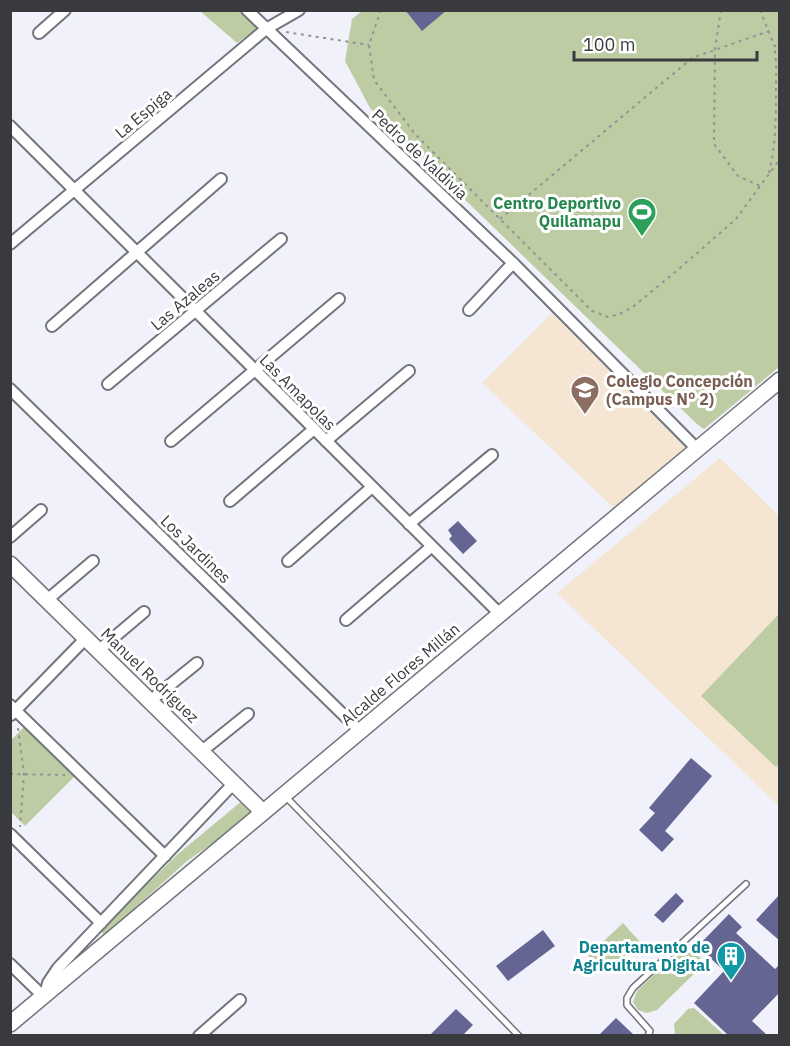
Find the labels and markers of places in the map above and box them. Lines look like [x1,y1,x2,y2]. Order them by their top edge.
place label: Centro Deportivo Quilamapu [493,193,621,231]
sports icon: Centro Deportivo Quilamapu [626,196,658,238]
place label: Colegio Concepción (Campus N° 2) [606,371,753,409]
school or university icon: Colegio Concepción (Campus N° 2) [569,374,601,416]
place label: Departamento de Agricultura Digital [573,937,710,975]
building icon: Departamento de Agricultura Digital [715,940,747,982]

